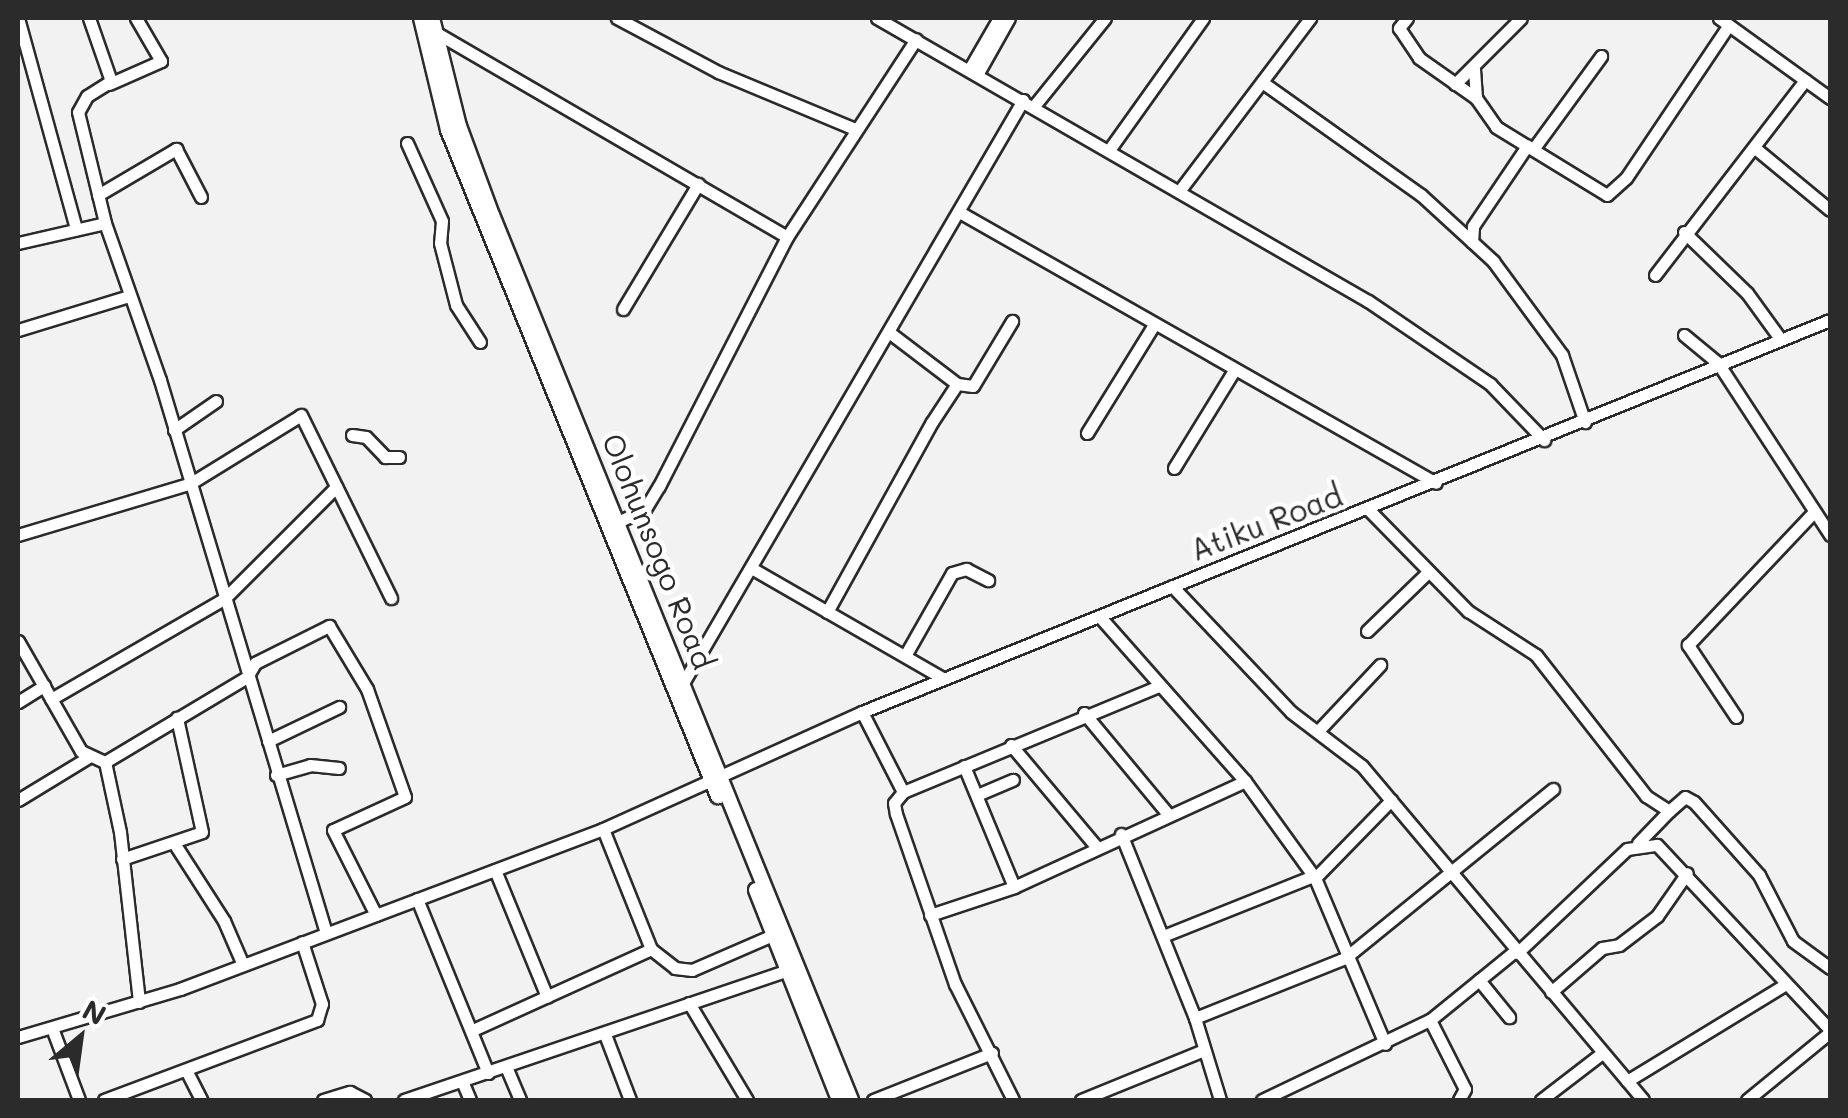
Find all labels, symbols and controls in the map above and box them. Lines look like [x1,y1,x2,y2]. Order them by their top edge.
street label: Olohunsogo Road [595,428,723,674]
street label: Atiku Road [1185,477,1347,567]
north arrow [30,988,130,1088]
text: N [77,991,113,1033]

